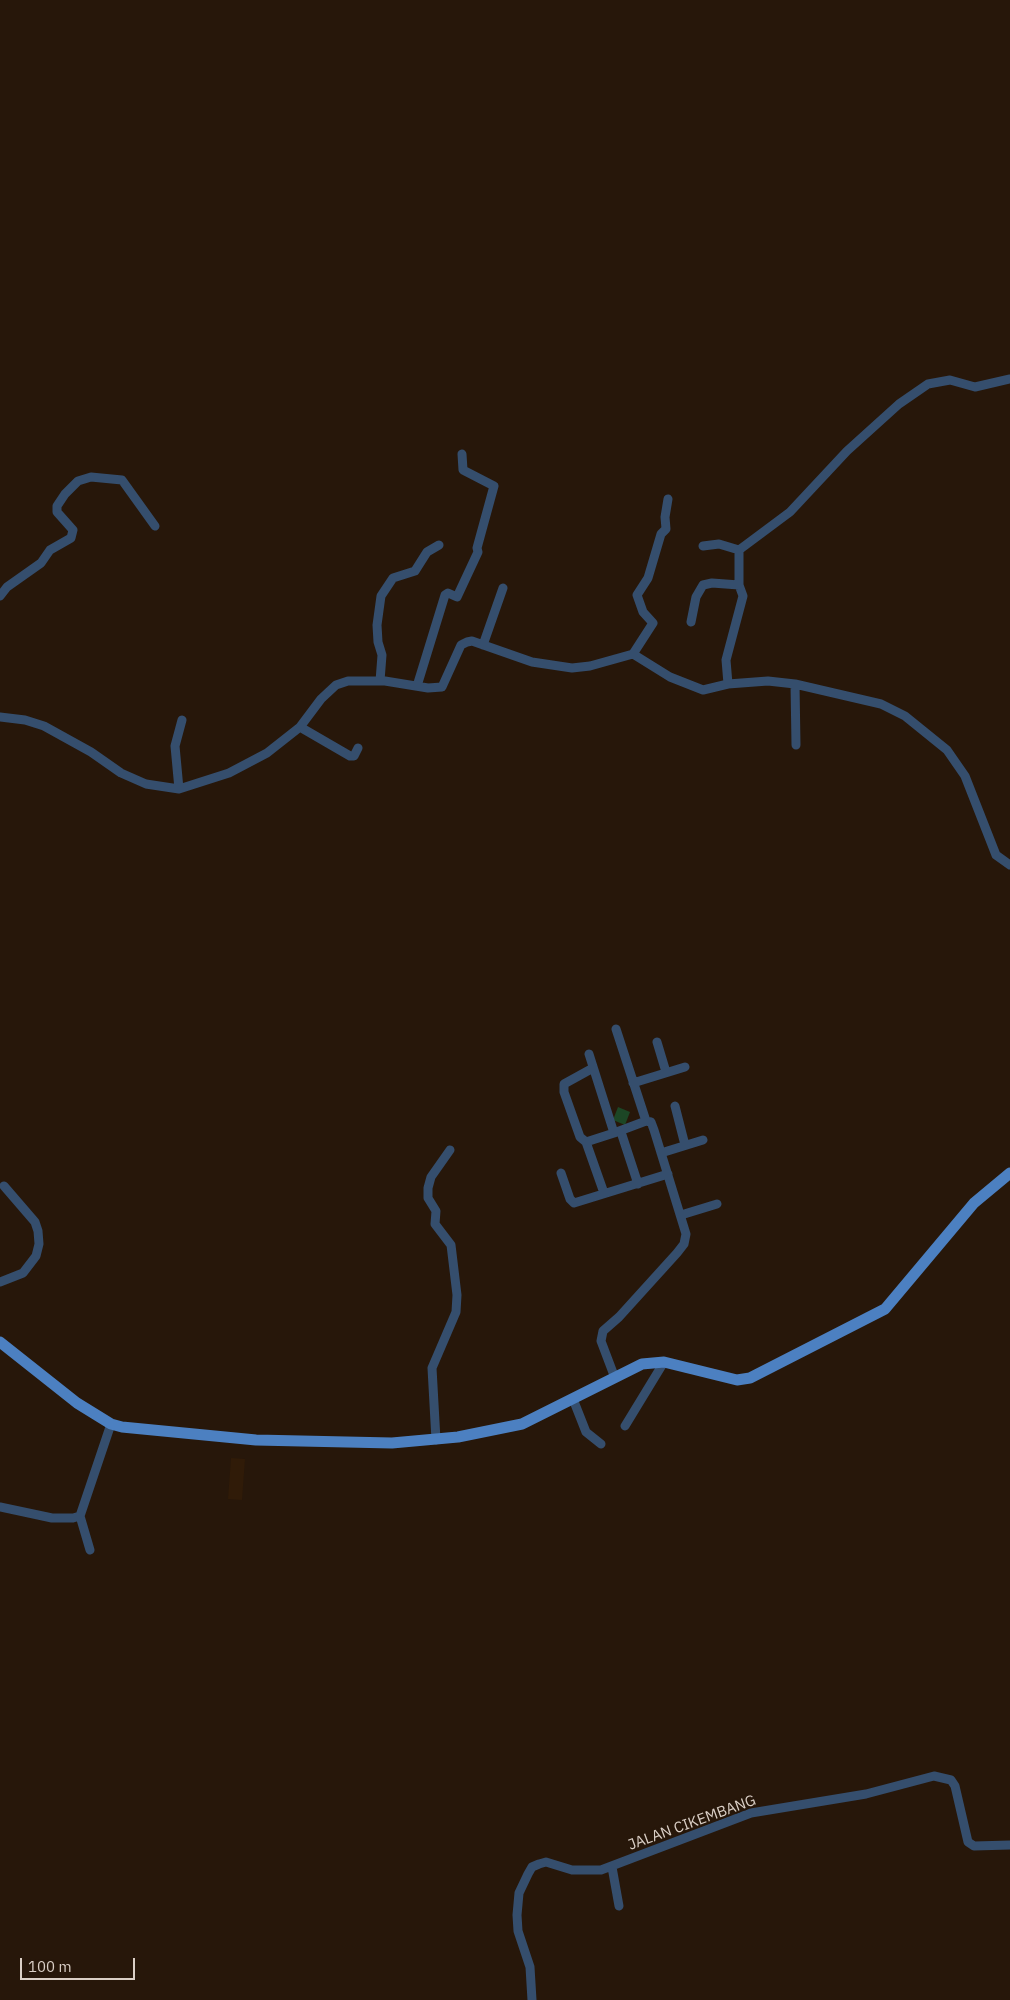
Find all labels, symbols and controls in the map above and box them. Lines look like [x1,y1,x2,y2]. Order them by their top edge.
street label: JALAN CIKEMBANG [626,1791,758,1855]
scale bar [22,1948,138,1980]
text: 100 m [28,1957,72,1976]

